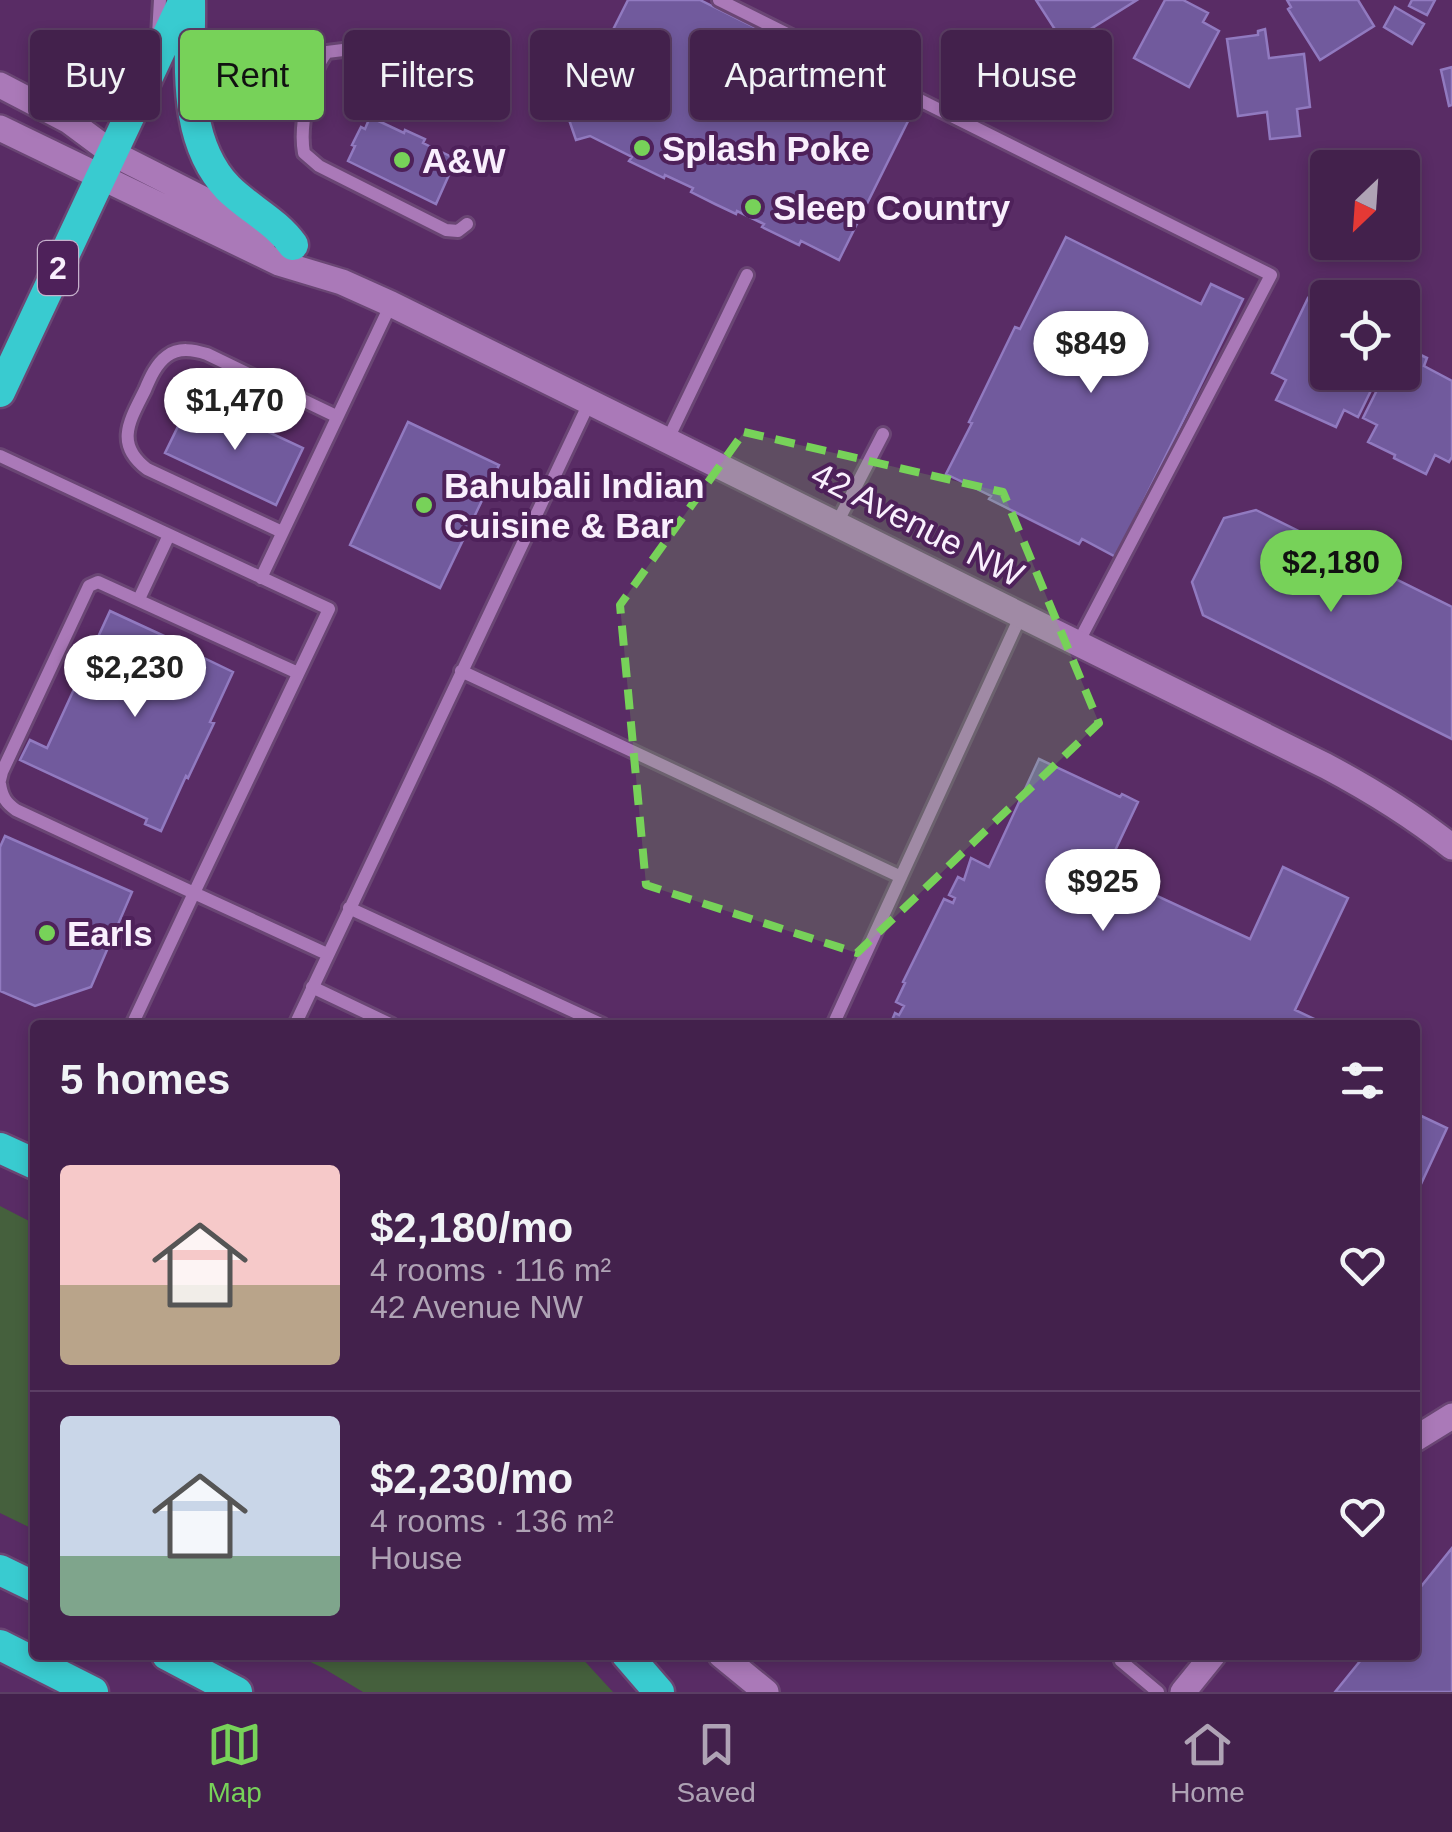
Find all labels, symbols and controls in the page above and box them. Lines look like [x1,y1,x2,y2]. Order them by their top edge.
chip: Buy [30,30,160,120]
chip: Rent [180,30,324,120]
chip: Filters [344,30,510,120]
chip: New [530,30,670,120]
chip: Apartment [690,30,921,120]
chip: House [941,30,1112,120]
place label: Splash Poke [662,129,870,168]
marker: Splash Poke [631,137,653,159]
place label: A&W [422,141,506,180]
marker: A&W [391,149,413,171]
north arrow [1310,150,1420,260]
map controls [1310,150,1420,390]
place label: Sleep Country [773,188,1011,227]
marker: Sleep Country [742,196,764,218]
road number: 2 [38,241,78,295]
button: locate [1310,280,1420,390]
pin: $849 [1032,311,1150,396]
text: $849 [1055,325,1127,361]
pin: $1,470 [154,368,316,453]
text: $1,470 [186,382,284,418]
street label: 42 Avenue NW [805,454,1031,594]
place label: Bahubali Indian Cuisine & Bar [444,466,705,545]
marker: Bahubali Indian Cuisine & Bar [413,494,435,516]
pin: $2,180 [1250,530,1412,615]
text: $2,180 [1282,544,1380,580]
pin: $2,230 [54,635,216,720]
text: $2,230 [86,649,184,685]
pin: $925 [1044,849,1162,934]
text: $925 [1067,863,1139,899]
place label: Earls [67,914,153,953]
marker: Earls [36,922,58,944]
icon: filters [1335,1053,1390,1108]
text: 5 homes [60,1056,230,1103]
text: $2,180/mo [370,1204,573,1251]
icon: home [140,1205,260,1325]
icon: heart [1335,1238,1390,1293]
text: 4 rooms · 116 m² [370,1252,611,1288]
text: 42 Avenue NW [370,1289,583,1325]
text: $2,230/mo [370,1455,573,1502]
icon: home [140,1456,260,1576]
icon: heart [1335,1489,1390,1544]
text: 4 rooms · 136 m² [370,1503,614,1539]
text: House [370,1540,463,1576]
tab: Map [207,1717,262,1809]
tab: Saved [676,1717,756,1809]
tab: Home [1170,1717,1245,1809]

